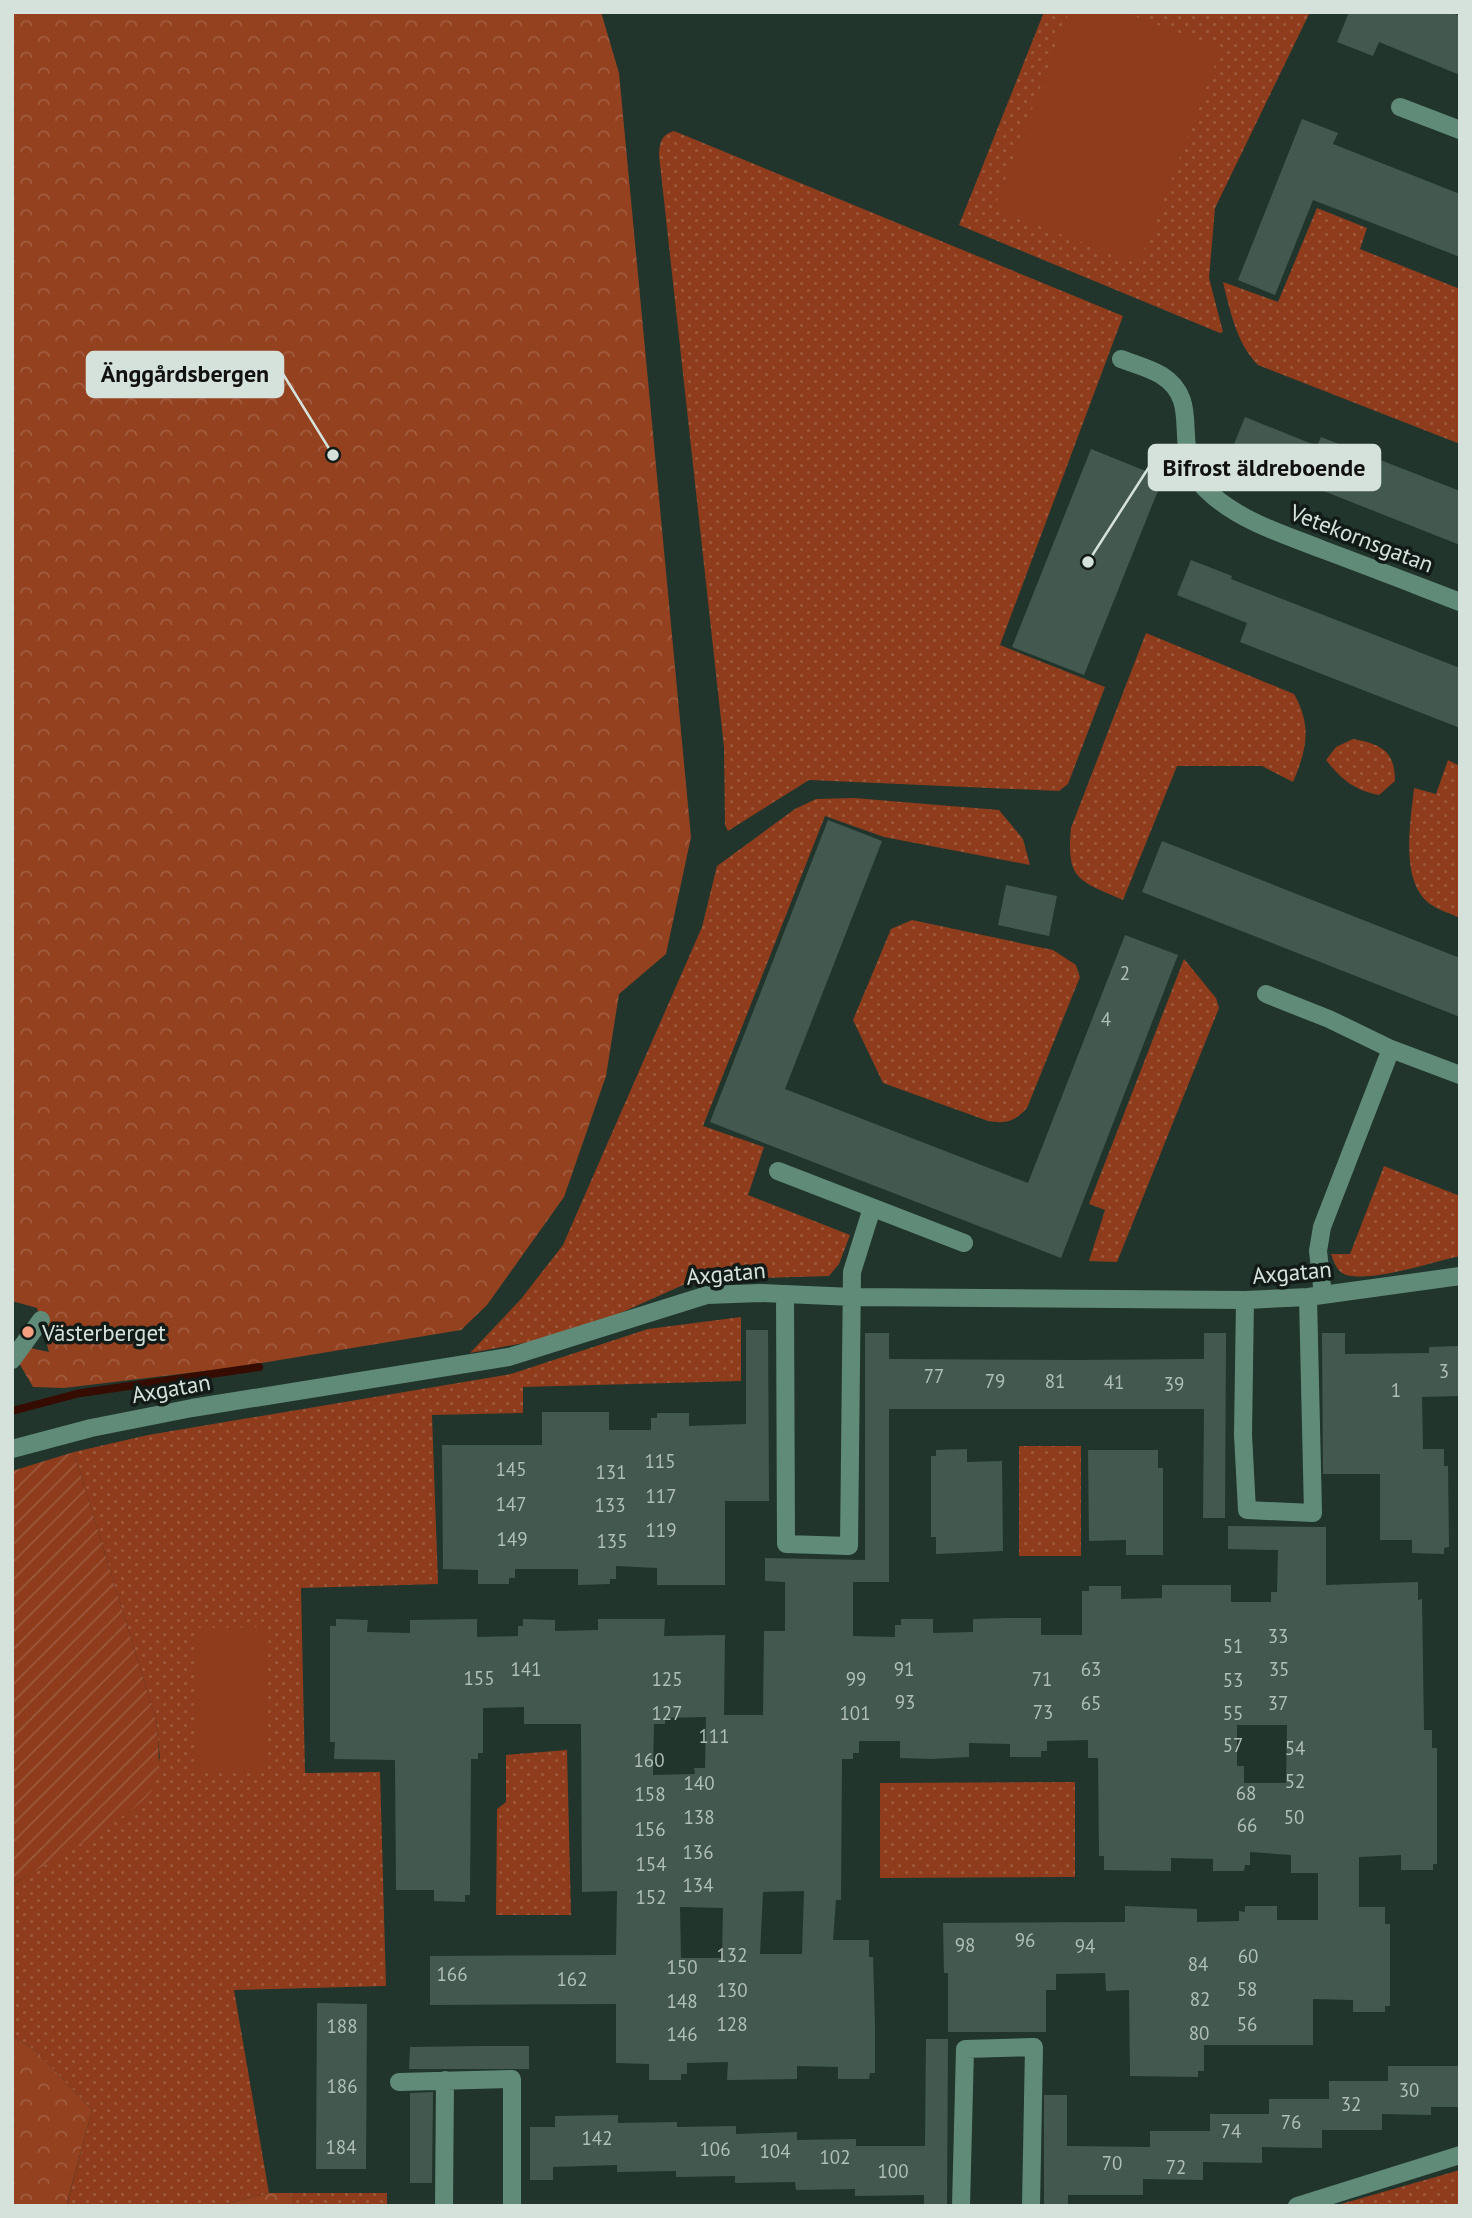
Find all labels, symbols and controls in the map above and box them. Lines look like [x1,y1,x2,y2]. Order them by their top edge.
callout: Änggårdsbergen [87,352,283,397]
text: Änggårdsbergen [101,358,269,389]
callout: Bifrost äldreboende [1149,445,1380,490]
text: Bifrost äldreboende [1163,452,1365,483]
street label: Vetekornsgatan [1285,497,1438,579]
house number: 2 [1120,961,1130,985]
house number: 4 [1101,1007,1111,1031]
street label: Axgatan [1251,1254,1333,1290]
street label: Axgatan [685,1255,767,1291]
place label: Västerberget [41,1318,166,1347]
marker: Västerberget [20,1324,36,1340]
house number: 3 [1439,1359,1449,1383]
house number: 77 [924,1364,944,1388]
street label: Axgatan [129,1367,213,1409]
house number: 79 [985,1369,1005,1393]
house number: 81 [1045,1369,1065,1393]
house number: 41 [1104,1370,1124,1394]
house number: 39 [1164,1372,1184,1396]
house number: 1 [1391,1378,1401,1402]
house number: 115 [644,1449,676,1473]
house number: 145 [495,1457,527,1481]
house number: 131 [595,1460,627,1484]
house number: 117 [645,1484,677,1508]
house number: 147 [495,1492,527,1516]
house number: 133 [594,1493,626,1517]
house number: 119 [645,1518,677,1542]
house number: 149 [496,1527,528,1551]
house number: 135 [596,1529,628,1553]
house number: 33 [1268,1624,1288,1648]
house number: 51 [1223,1634,1243,1658]
house number: 141 [510,1657,542,1681]
house number: 91 [894,1657,914,1681]
house number: 63 [1081,1657,1101,1681]
house number: 35 [1269,1657,1289,1681]
house number: 155 [463,1666,495,1690]
house number: 125 [651,1667,683,1691]
house number: 99 [846,1667,866,1691]
house number: 71 [1032,1667,1052,1691]
house number: 53 [1223,1668,1243,1692]
house number: 93 [895,1690,915,1714]
house number: 65 [1081,1691,1101,1715]
house number: 37 [1268,1691,1288,1715]
house number: 73 [1033,1700,1053,1724]
house number: 127 [651,1701,683,1725]
house number: 101 [839,1701,871,1725]
house number: 55 [1223,1701,1243,1725]
house number: 111 [698,1724,730,1748]
house number: 57 [1223,1733,1243,1757]
house number: 54 [1285,1736,1305,1760]
house number: 160 [633,1748,665,1772]
house number: 52 [1285,1769,1305,1793]
house number: 140 [683,1771,715,1795]
house number: 68 [1236,1781,1256,1805]
house number: 158 [634,1782,666,1806]
house number: 138 [683,1805,715,1829]
house number: 50 [1284,1805,1304,1829]
house number: 66 [1237,1813,1257,1837]
house number: 156 [634,1817,666,1841]
house number: 136 [682,1840,714,1864]
house number: 154 [635,1852,667,1876]
house number: 134 [682,1873,714,1897]
house number: 152 [635,1885,667,1909]
house number: 96 [1015,1928,1035,1952]
house number: 98 [955,1933,975,1957]
house number: 94 [1075,1934,1095,1958]
house number: 132 [716,1943,748,1967]
house number: 60 [1238,1944,1258,1968]
house number: 84 [1188,1952,1208,1976]
house number: 150 [666,1955,698,1979]
house number: 166 [436,1962,468,1986]
house number: 162 [556,1967,588,1991]
house number: 58 [1237,1977,1257,2001]
house number: 130 [716,1978,748,2002]
house number: 82 [1190,1987,1210,2011]
house number: 148 [666,1989,698,2013]
house number: 128 [716,2012,748,2036]
house number: 56 [1237,2012,1257,2036]
house number: 188 [326,2014,358,2038]
house number: 80 [1189,2021,1209,2045]
house number: 146 [666,2022,698,2046]
house number: 186 [326,2074,358,2098]
house number: 30 [1399,2078,1419,2102]
house number: 32 [1341,2092,1361,2116]
house number: 76 [1281,2110,1301,2134]
house number: 74 [1221,2119,1241,2143]
house number: 142 [581,2126,613,2150]
house number: 184 [325,2135,357,2159]
house number: 106 [699,2137,731,2161]
house number: 104 [759,2139,791,2163]
house number: 102 [819,2145,851,2169]
house number: 70 [1102,2151,1122,2175]
house number: 72 [1166,2155,1186,2179]
house number: 100 [877,2159,909,2183]

